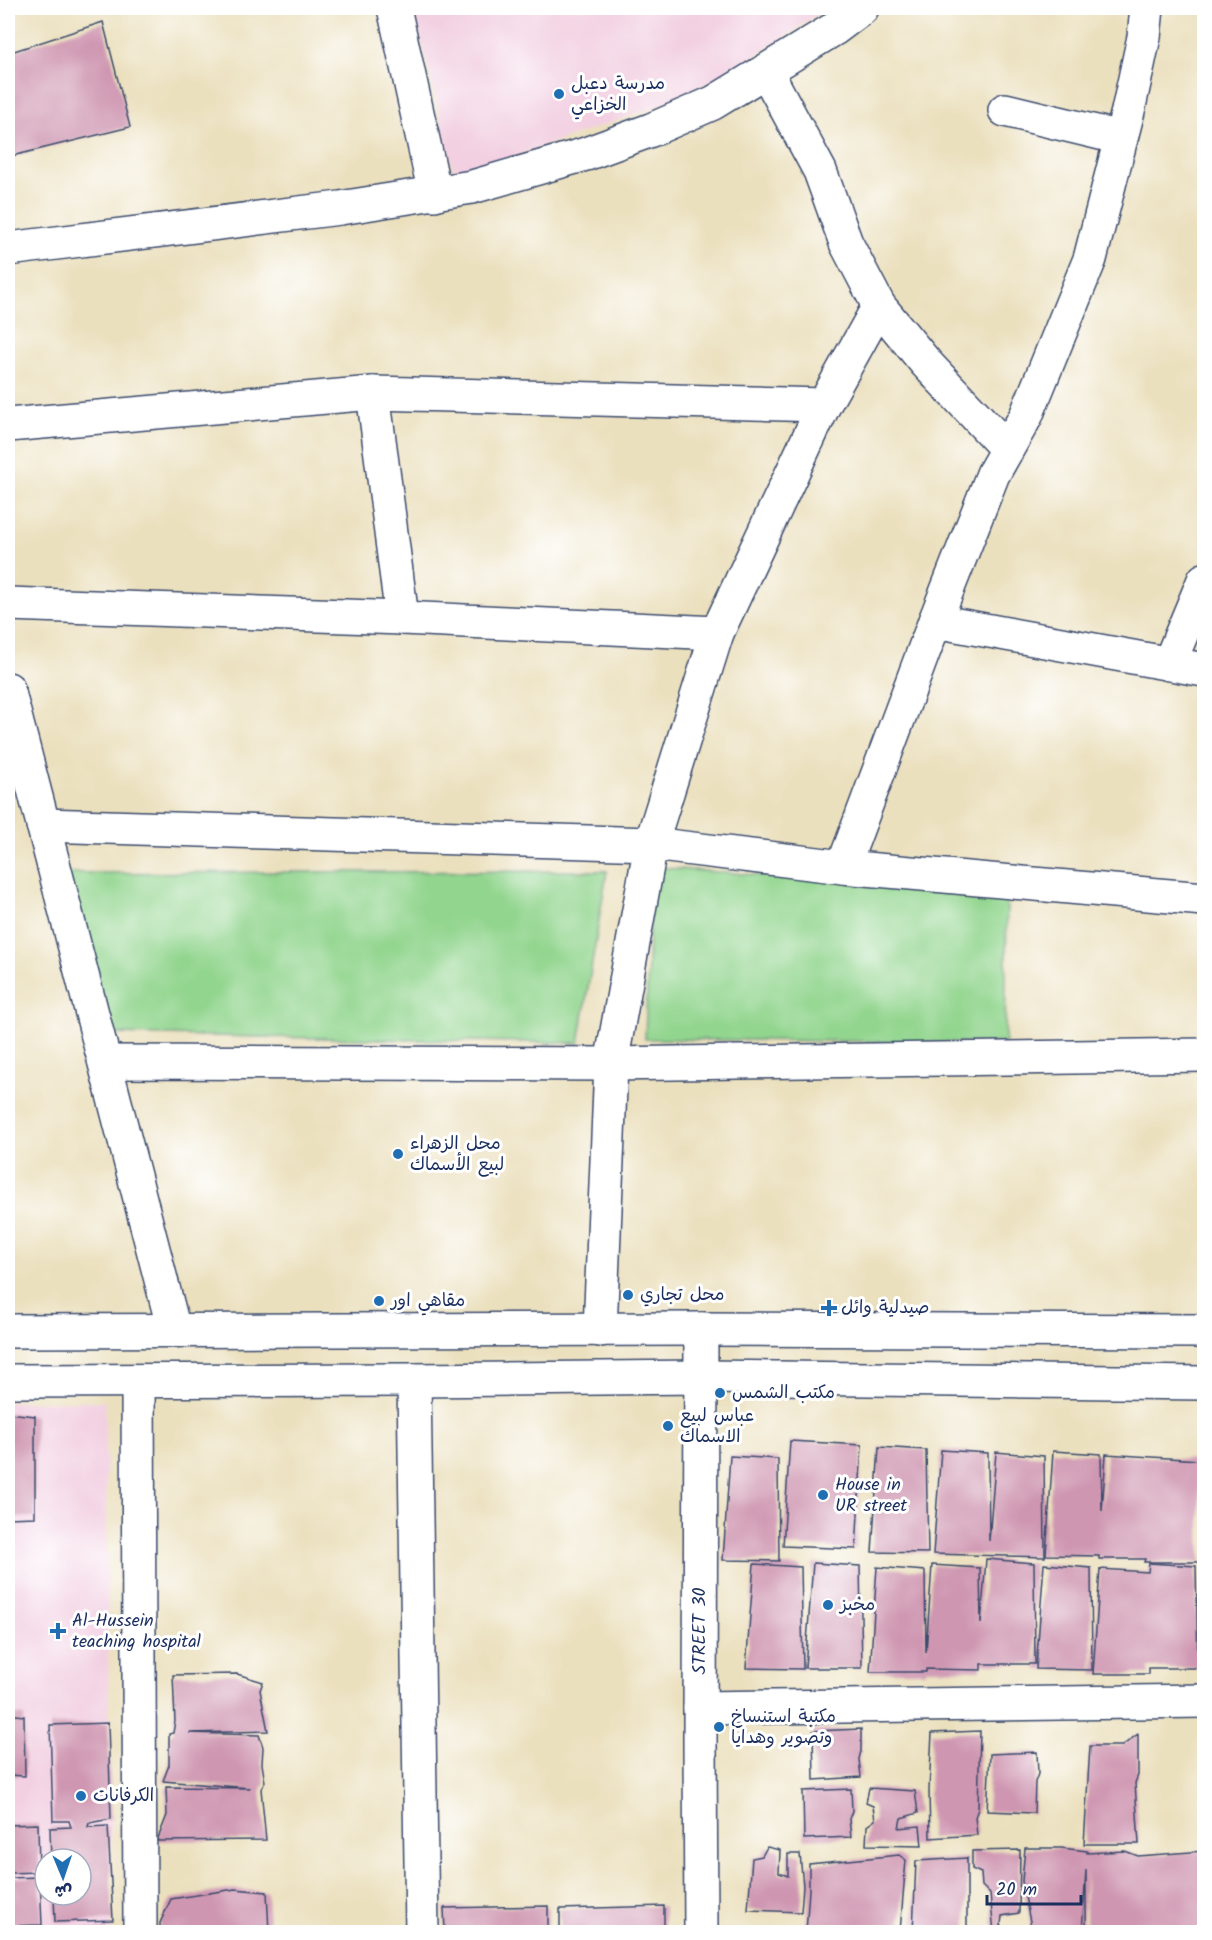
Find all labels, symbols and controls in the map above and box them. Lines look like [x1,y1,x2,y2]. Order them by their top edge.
place label: مدرسة دعبل الخزاعي [571,70,665,120]
marker: مدرسة دعبل الخزاعي [552,87,566,101]
place label: محل الزهراء لبيع الأسماك [410,1130,504,1180]
marker: محل الزهراء لبيع الأسماك [391,1147,405,1161]
place label: محل تجاري [640,1281,725,1310]
place label: مقاهي اور [389,1287,465,1316]
marker: محل تجاري [621,1288,635,1302]
marker: مقاهي اور [372,1294,386,1308]
place label: صيدلية وائل [841,1294,930,1323]
marker: صيدلية وائل [822,1301,836,1315]
place label: مكتب الشمس [732,1379,835,1408]
marker: مكتب الشمس [713,1386,727,1400]
place label: عباس لبيع الاسماك [680,1402,754,1452]
marker: عباس لبيع الاسماك [661,1419,675,1433]
place label: House in UR street [835,1471,908,1521]
marker: House in UR street [816,1488,830,1502]
street label: STREET 30 [686,1588,715,1674]
place label: مخبز [838,1591,875,1620]
marker: مخبز [821,1598,835,1612]
place label: Al-Hussein teaching hospital [72,1607,202,1657]
marker: Al-Hussein teaching hospital [49,1622,67,1640]
place label: مكتبة استنساخ وتصوير وهدايا [731,1703,836,1753]
marker: مكتبة استنساخ وتصوير وهدايا [712,1720,726,1734]
place label: الكرفانات [93,1782,154,1811]
marker: الكرفانات [74,1789,88,1803]
north arrow [33,1847,93,1907]
scale bar [987,1868,1082,1906]
text: 20 m [996,1876,1037,1905]
text: ش [54,1878,73,1903]

